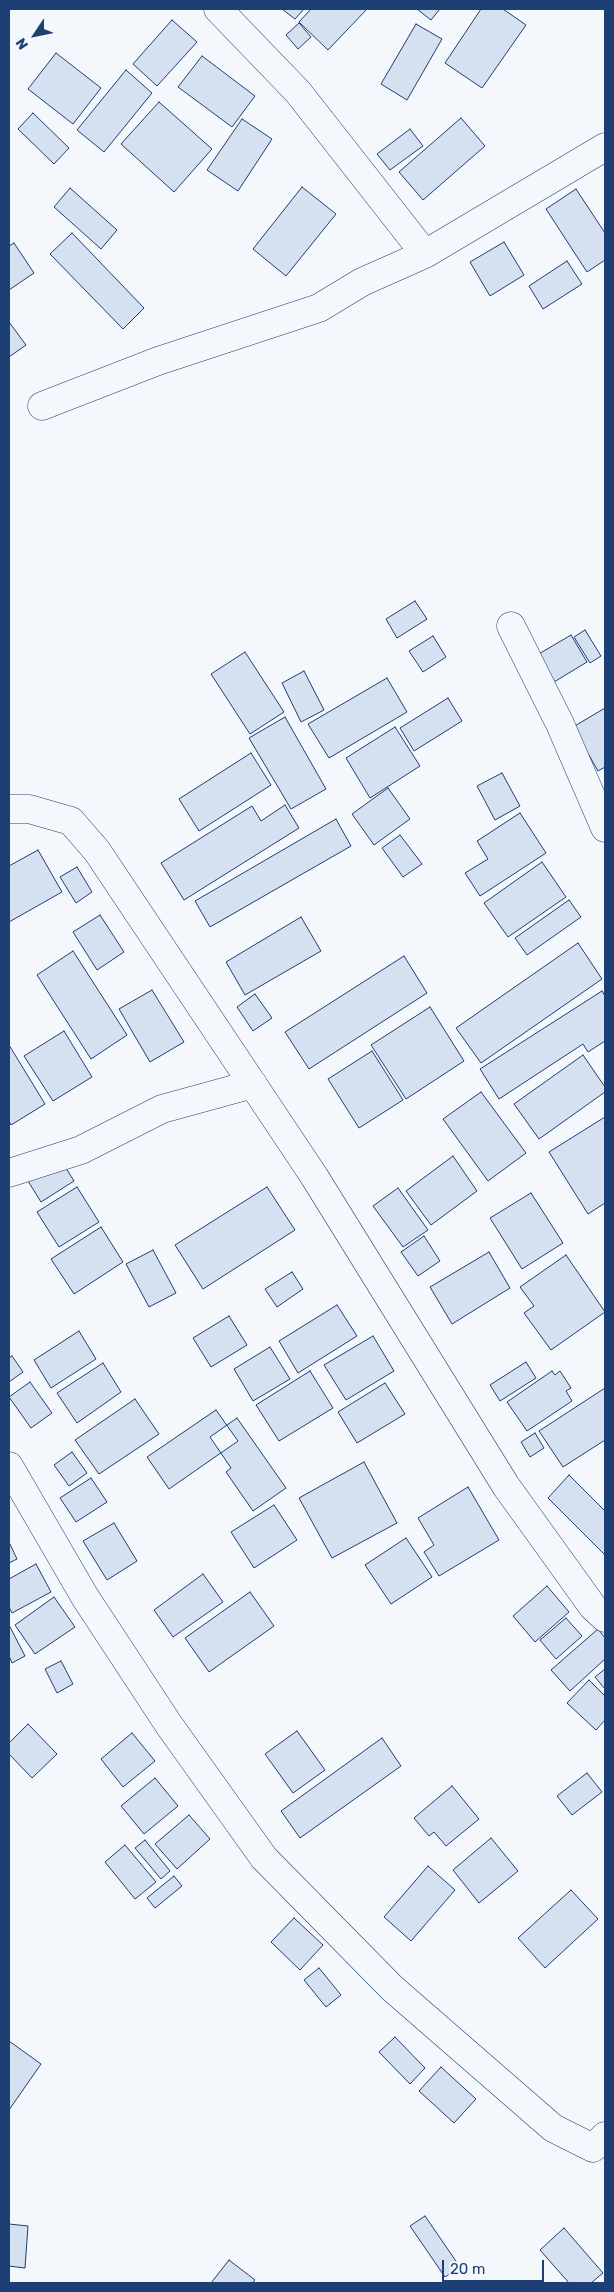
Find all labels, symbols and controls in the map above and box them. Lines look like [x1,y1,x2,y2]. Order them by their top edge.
north arrow [10,10,60,60]
text: N [12,35,32,53]
scale bar [444,2250,546,2282]
text: 20 m [450,2260,485,2278]

